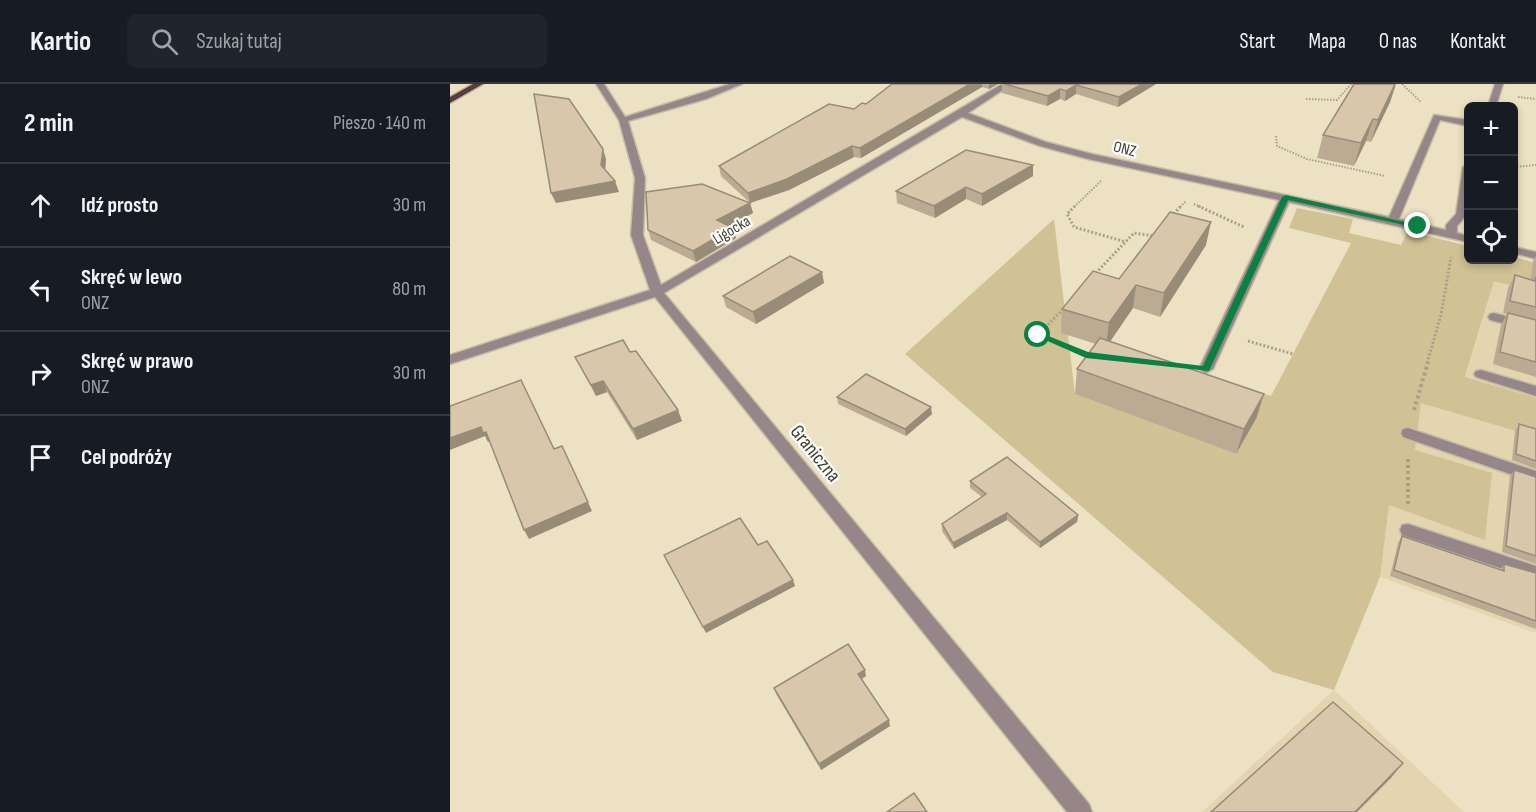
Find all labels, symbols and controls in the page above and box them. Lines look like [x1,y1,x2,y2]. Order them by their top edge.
search box [127,14,547,68]
text: Kartio [30,25,91,58]
icon: search [148,25,181,58]
text: Szukaj tutaj [196,28,282,55]
text: Start [1239,29,1276,54]
text: Mapa [1309,29,1346,54]
text: O nas [1379,29,1417,54]
text: Kontakt [1450,29,1506,54]
map controls [1464,102,1518,264]
button: + [1464,102,1518,156]
text: 2 min [24,108,74,139]
text: Pieszo · 140 m [333,111,426,135]
street label: ONZ [1111,137,1138,162]
button: − [1464,156,1518,210]
icon: ahead [24,189,57,222]
text: Idź prosto [81,192,158,219]
text: 30 m [393,193,426,217]
button: locate [1464,210,1518,264]
street label: Ligocka [710,212,754,249]
route end [1404,212,1430,238]
text: Skręć w lewo [81,264,182,291]
icon: left [24,273,57,306]
text: 80 m [392,277,426,301]
text: ONZ [81,291,109,315]
route start [1024,321,1050,347]
text: Skręć w prawo [81,348,193,375]
icon: right [24,357,57,390]
text: 30 m [393,361,426,385]
text: ONZ [81,375,109,399]
street label: Graniczna [785,420,846,487]
icon: arrive [24,441,57,474]
text: Cel podróży [81,444,172,471]

